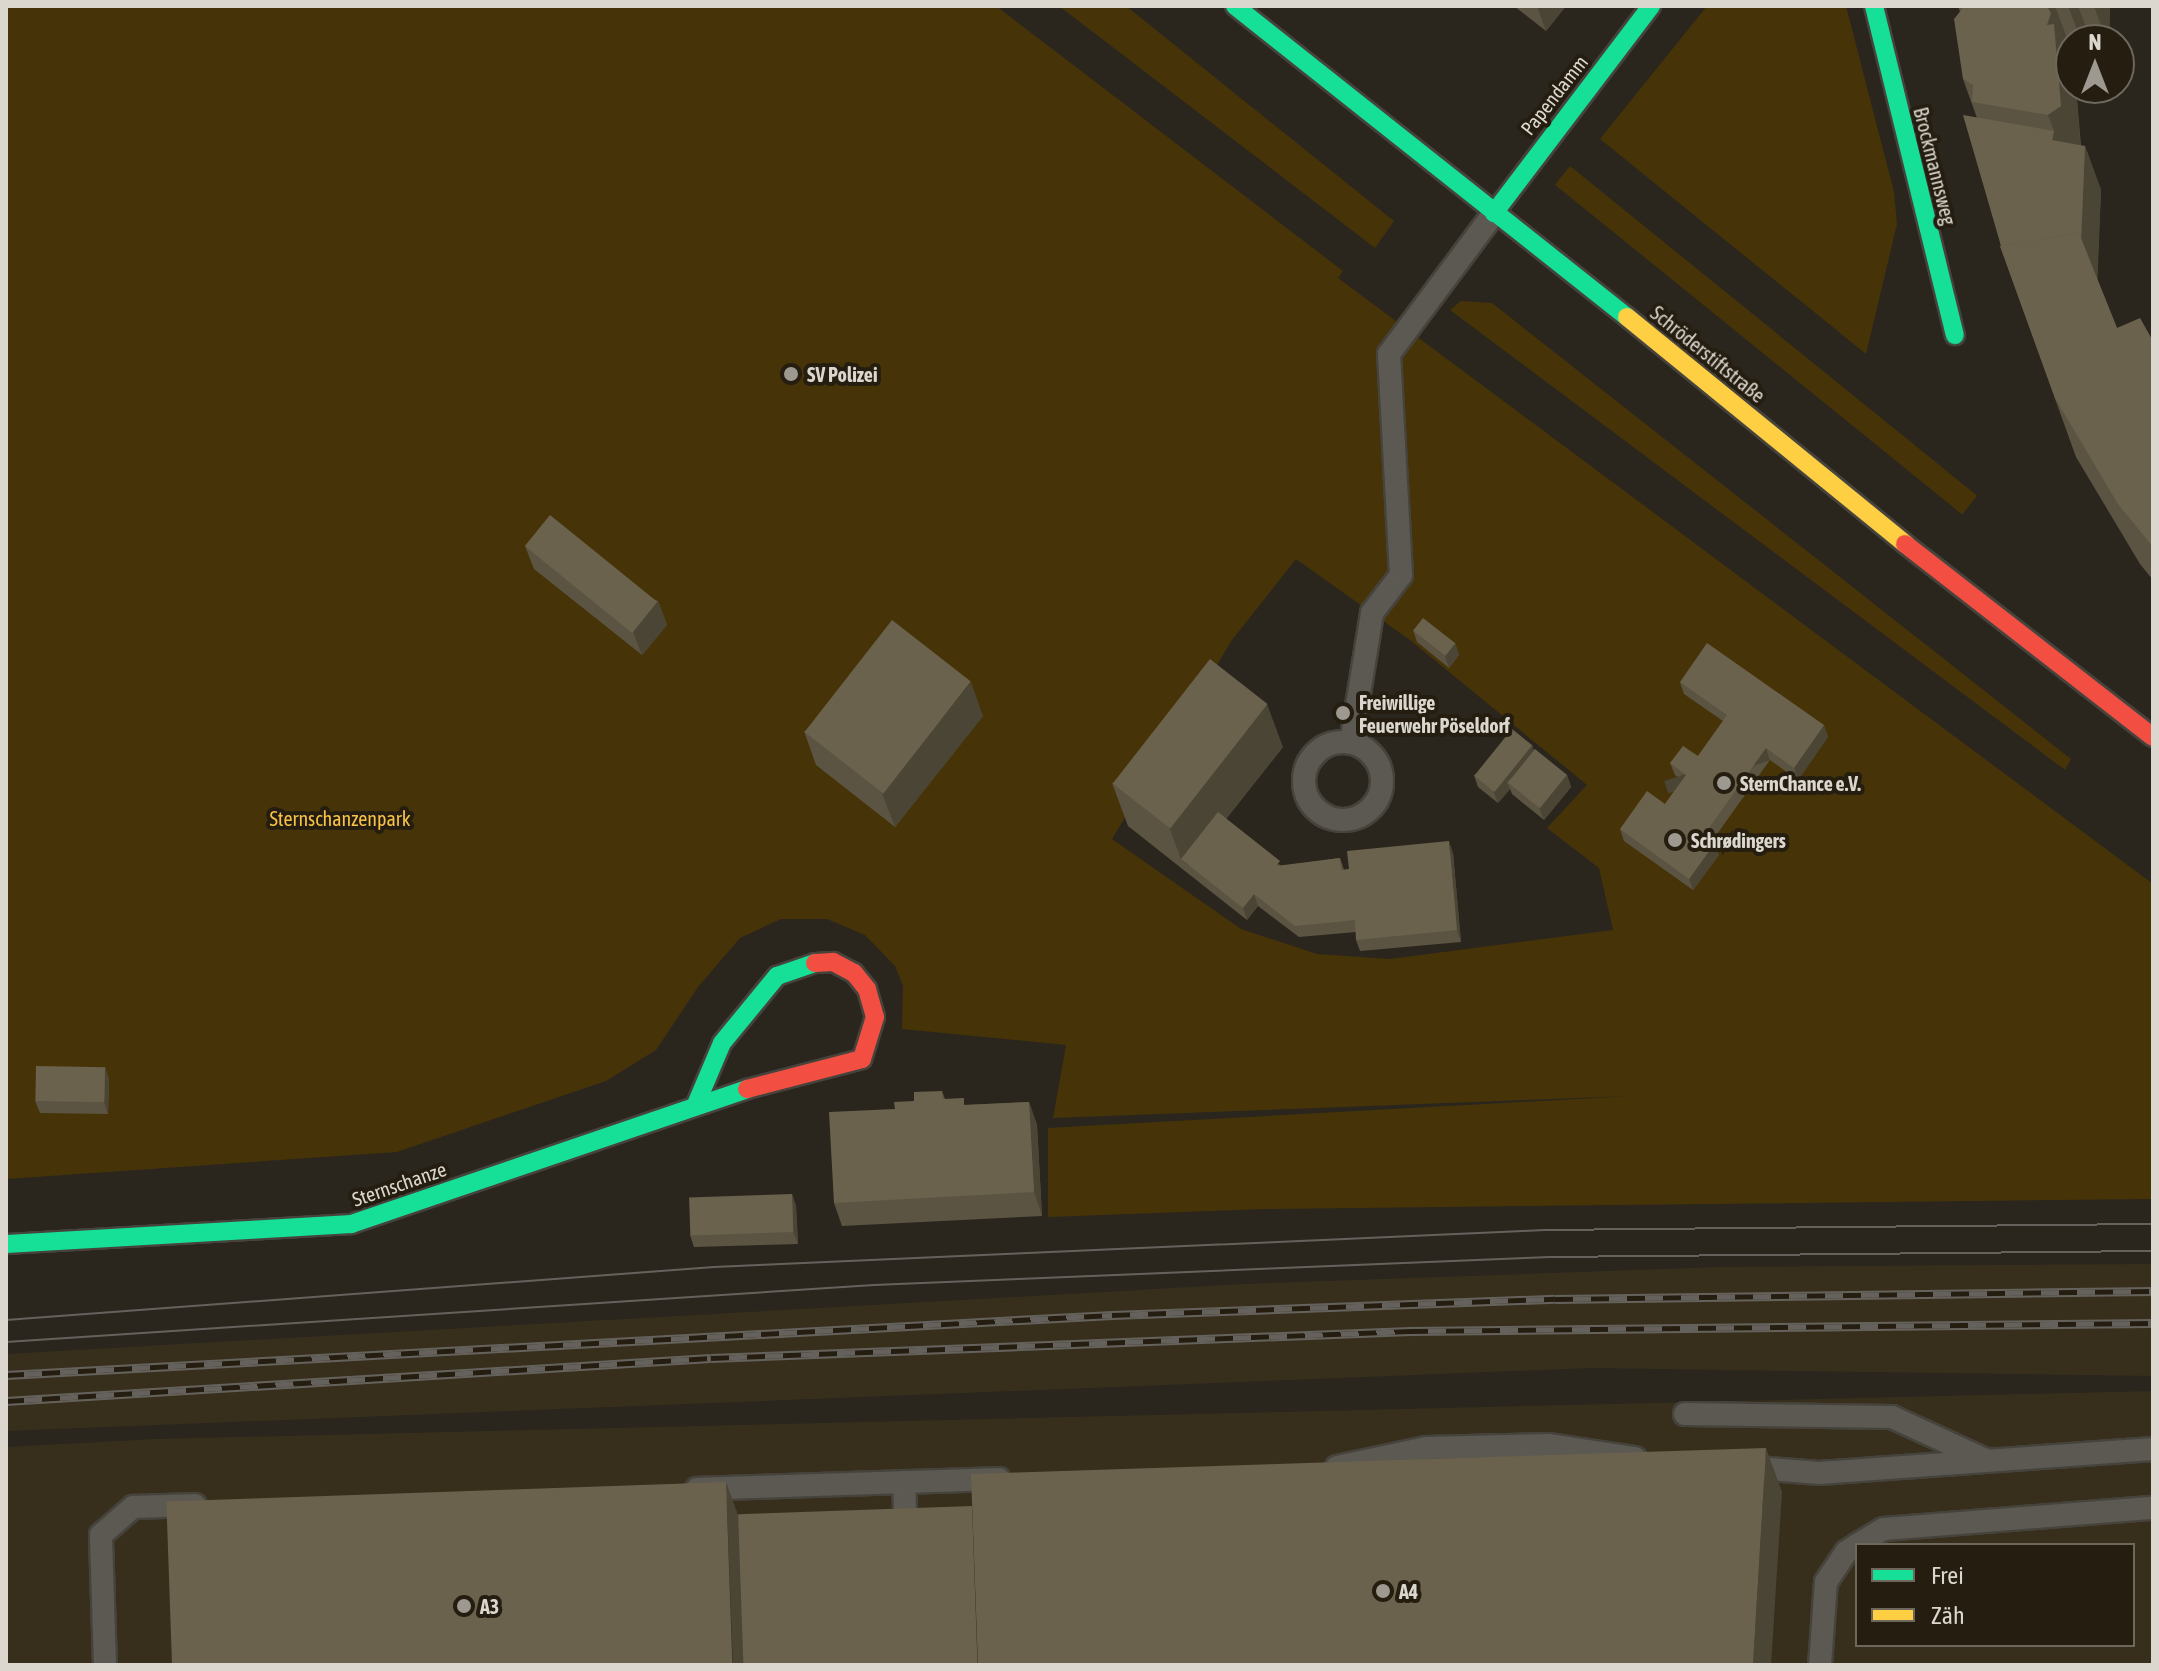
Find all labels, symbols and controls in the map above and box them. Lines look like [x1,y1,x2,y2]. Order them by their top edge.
north arrow [2055,24,2135,104]
text: N [2089,29,2101,55]
street label: Papendamm [1515,50,1593,140]
street label: Brockmannsweg [1909,105,1961,227]
street label: Schröderstiftstraße [1646,301,1770,407]
place label: SV Polizei [807,362,878,386]
marker: SV Polizei [782,365,800,383]
place label: Freiwillige Feuerwehr Pöseldorf [1359,690,1510,737]
marker: Freiwillige Feuerwehr Pöseldorf [1334,704,1352,722]
place label: SternChance e.V. [1740,771,1861,795]
marker: SternChance e.V. [1715,774,1733,792]
park label: Sternschanzenpark [269,806,411,830]
place label: Schrødingers [1691,828,1786,852]
marker: Schrødingers [1666,831,1684,849]
street label: Sternschanze [349,1157,449,1211]
legend [1855,1543,2135,1647]
text: Frei [1931,1562,1964,1589]
place label: A4 [1399,1579,1418,1603]
marker: A4 [1374,1582,1392,1600]
place label: A3 [480,1594,499,1618]
marker: A3 [455,1597,473,1615]
text: Zäh [1931,1602,1965,1629]

